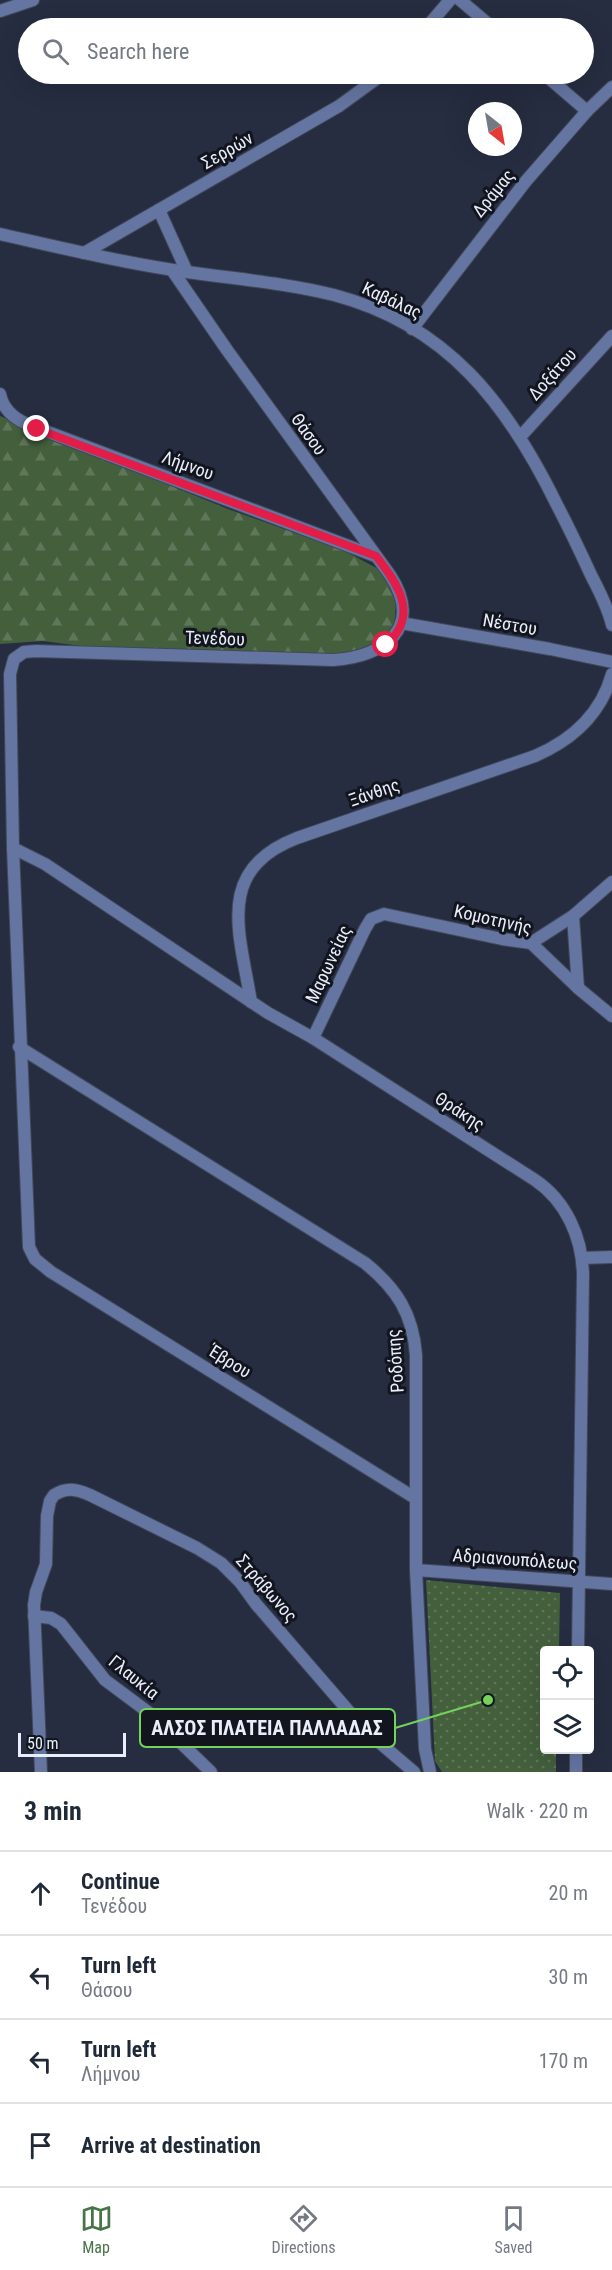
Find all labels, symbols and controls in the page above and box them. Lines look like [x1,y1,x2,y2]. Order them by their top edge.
search box [18,18,594,84]
icon: search [39,35,72,68]
text: Search here [87,39,189,64]
north arrow [468,102,522,156]
street label: Σερρών [198,127,257,173]
street label: Δράμας [467,165,519,221]
street label: Καβάλας [359,277,425,323]
street label: Δοξάτου [523,344,581,404]
street label: Θάσου [287,409,331,459]
route end [23,415,49,441]
street label: Λήμνου [159,446,217,484]
street label: Νέστου [481,609,539,639]
street label: Τενέδου [185,626,245,650]
route start [372,631,398,657]
street label: Ξάνθης [346,774,402,810]
street label: Κομοτηνής [452,900,534,938]
street label: Μαρωνείας [301,922,355,1006]
street label: Θράκης [431,1087,489,1135]
street label: Ροδόπης [382,1328,408,1394]
street label: Έβρου [204,1339,255,1382]
street label: Αδριανουπόλεως [452,1544,578,1574]
street label: Στράβωνος [232,1550,302,1626]
map controls [540,1646,594,1754]
button: locate [540,1646,594,1700]
street label: Γλαυκία [105,1651,163,1704]
button: layers [540,1700,594,1754]
callout: ΑΛΣΟΣ ΠΛΑΤΕΙΑ ΠΑΛΛΑΔΑΣ [140,1709,395,1747]
text: ΑΛΣΟΣ ΠΛΑΤΕΙΑ ΠΑΛΛΑΔΑΣ [151,1716,383,1740]
scale bar [18,1730,126,1758]
text: 50 m [27,1734,59,1753]
text: 3 min [24,1796,82,1826]
text: Walk · 220 m [487,1799,588,1823]
text: Continue [81,1869,160,1894]
icon: ahead [24,1877,57,1910]
text: 20 m [549,1881,588,1905]
text: Τενέδου [81,1894,147,1918]
text: Turn left [81,1953,156,1978]
icon: left [24,1961,57,1994]
text: 30 m [549,1965,588,1989]
text: Θάσου [81,1978,132,2002]
text: Turn left [81,2037,156,2062]
icon: left [24,2045,57,2078]
text: 170 m [539,2049,588,2073]
text: Λήμνου [81,2062,140,2086]
icon: arrive [24,2129,57,2162]
text: Arrive at destination [81,2133,261,2158]
tab: Map [80,2202,113,2257]
tab: Directions [272,2202,335,2257]
tab: Saved [494,2202,532,2257]

